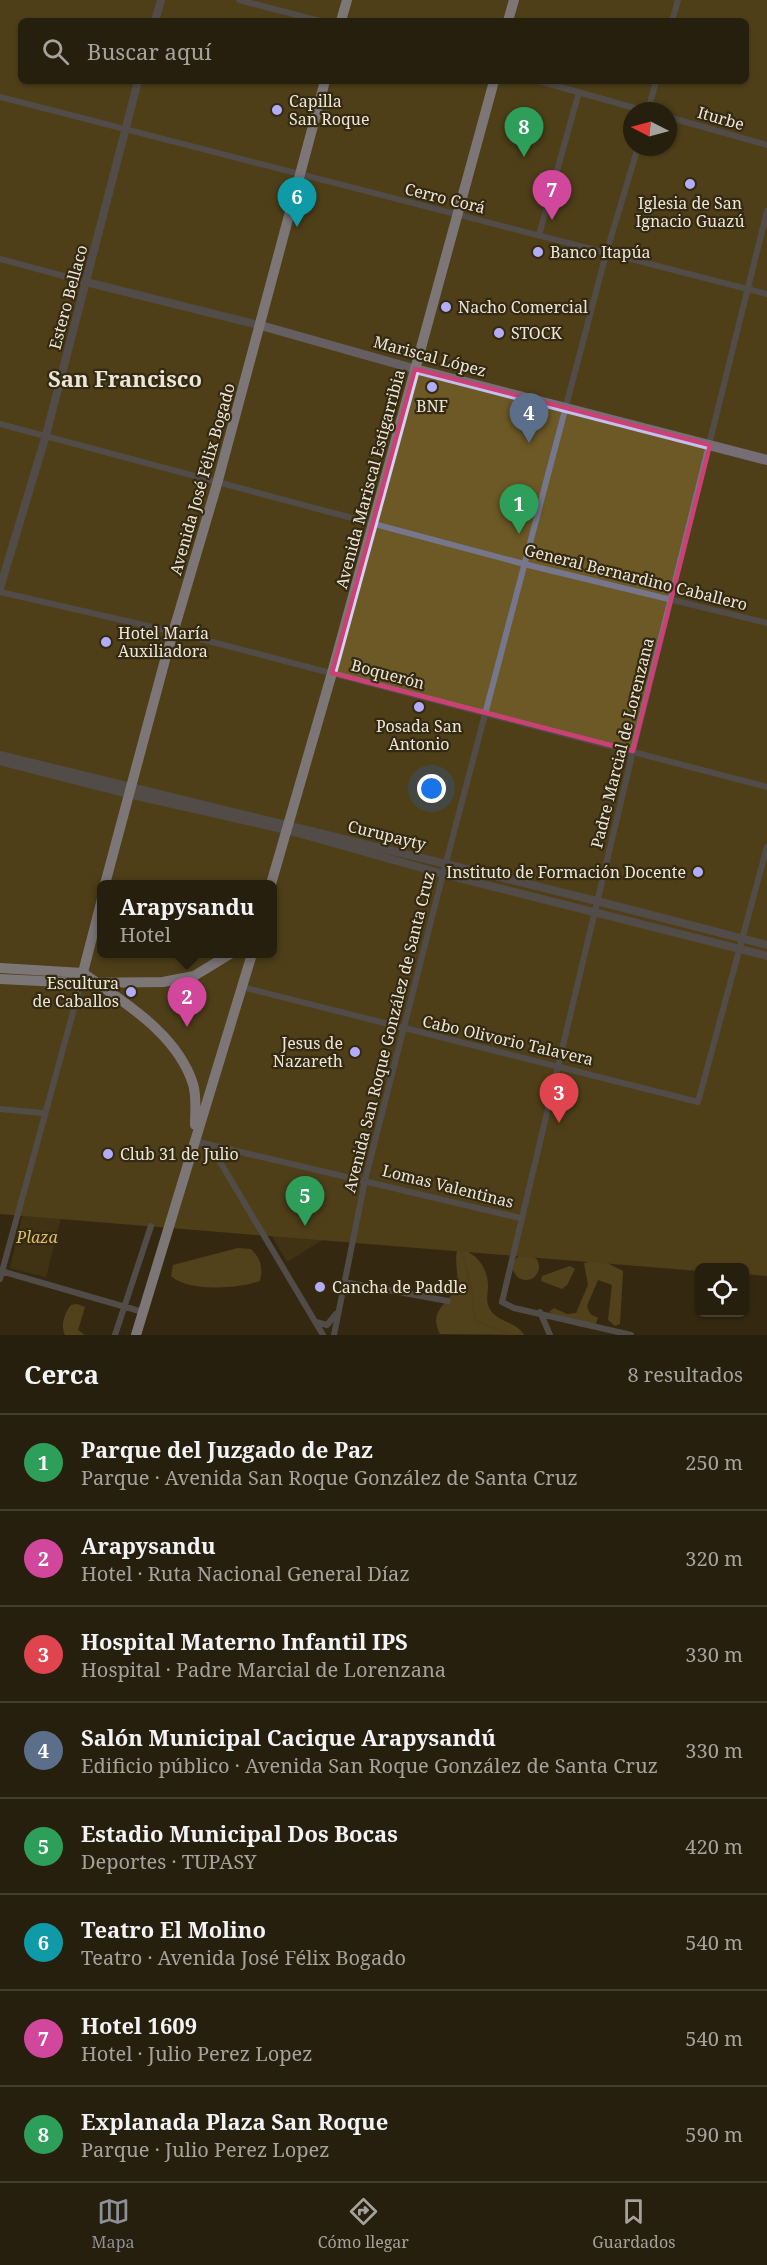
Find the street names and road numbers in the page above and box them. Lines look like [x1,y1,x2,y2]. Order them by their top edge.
street label: Iturbe [695,101,747,135]
street label: Cerro Corá [402,177,488,219]
street label: Estero Bellaco [43,242,93,352]
street label: Mariscal López [371,330,489,382]
street label: Avenida Mariscal Estigarribia [330,367,410,591]
street label: Avenida José Félix Bogado [164,380,240,578]
street label: General Bernardino Caballero [522,539,750,615]
street label: Padre Marcial de Lorenzana [585,635,659,851]
street label: Boquerón [349,654,427,694]
street label: Curupayty [346,815,429,856]
street label: Avenida San Roque González de Santa Cruz [338,869,440,1195]
street label: Cabo Olivorio Talavera [420,1010,596,1070]
street label: Lomas Valentinas [380,1159,516,1213]

